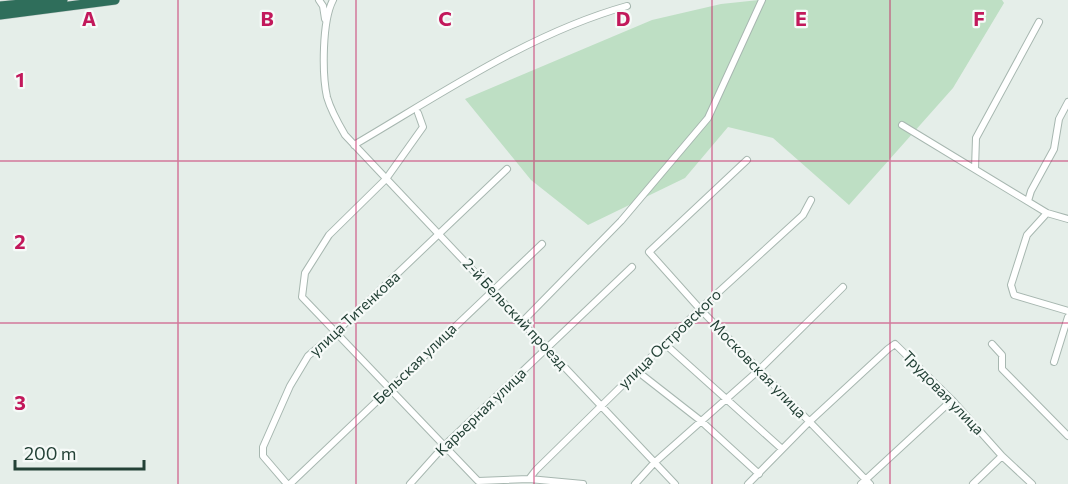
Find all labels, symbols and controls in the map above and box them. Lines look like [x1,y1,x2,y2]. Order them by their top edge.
text: A [82,6,96,30]
text: B [260,6,274,30]
text: C [438,6,452,30]
text: D [616,6,630,30]
text: E [795,6,807,30]
text: F [973,6,985,30]
text: 1 [15,67,25,91]
text: 2 [14,229,26,253]
street label: 2-й Бельский проезд [460,254,572,373]
street label: улица Титенкова [306,267,403,360]
street label: улица Островского [614,285,724,392]
street label: Московская улица [707,315,810,421]
street label: Бельская улица [369,319,460,408]
street label: Трудовая улица [899,347,988,438]
street label: Карьерная улица [431,363,529,459]
text: 3 [14,390,26,414]
scale bar [15,433,144,471]
text: 200 m [24,442,77,464]

